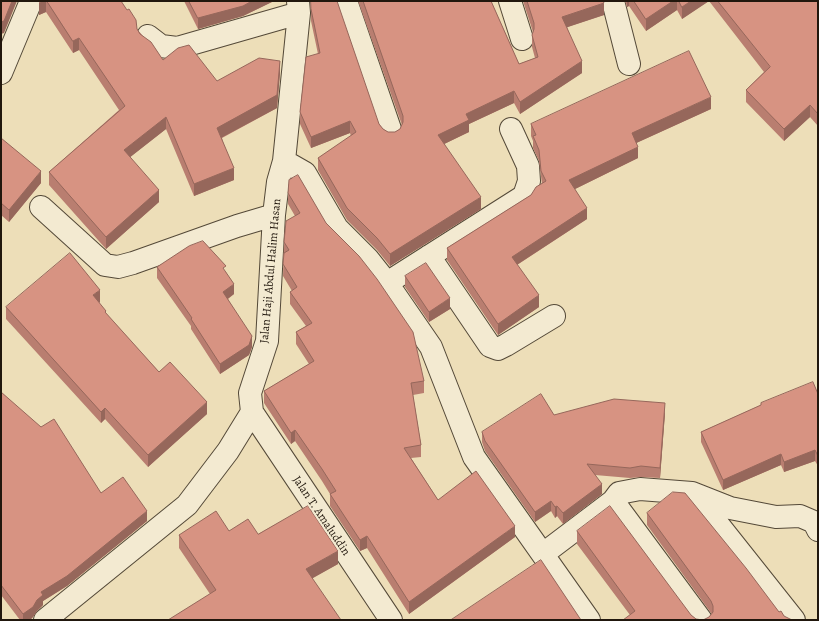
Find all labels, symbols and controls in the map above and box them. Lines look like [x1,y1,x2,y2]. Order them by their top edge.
street label: Jalan Haji Abdul Halim Hasan [257,198,285,344]
street label: Jalan T. Amaluddin [289,473,353,559]

